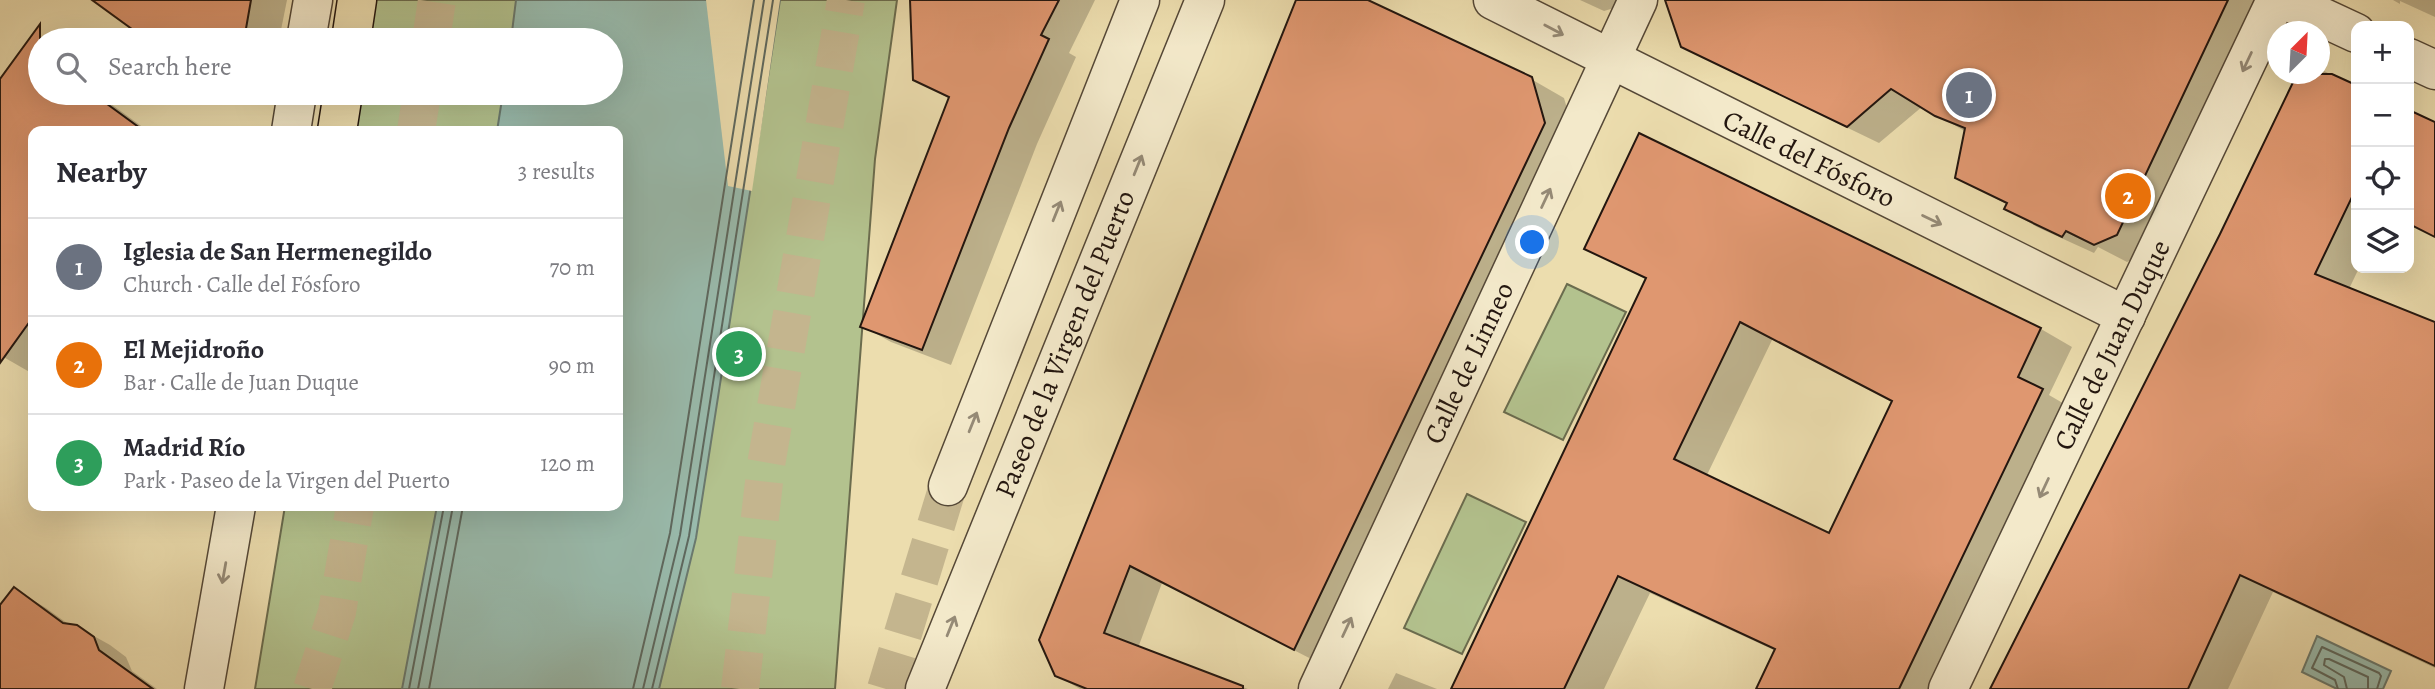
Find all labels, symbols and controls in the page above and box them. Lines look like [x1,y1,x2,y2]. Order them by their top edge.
north arrow [2267,21,2330,84]
map controls [2351,21,2414,273]
button: + [2351,21,2414,84]
one-way arrow [1543,23,1564,37]
search box [28,28,623,105]
icon: search [52,48,90,86]
text: Search here [108,49,232,84]
one-way arrow [2240,51,2253,72]
pin: 1 [1946,69,1992,121]
button: − [2351,84,2414,147]
street label: Calle del Fósforo [1716,101,1902,217]
button: locate [2351,147,2414,210]
text: Nearby [56,152,147,192]
one-way arrow [1132,155,1145,177]
text: 3 results [518,156,595,187]
pin: 2 [2105,170,2151,222]
street label: Paseo de la Virgen del Puerto [986,184,1144,504]
one-way arrow [1540,188,1553,210]
one-way arrow [1051,200,1064,222]
button: layers [2351,210,2414,273]
one-way arrow [1921,213,1942,227]
your location [1515,225,1549,259]
street label: Calle de Juan Duque [2045,233,2179,457]
text: Iglesia de San Hermenegildo [123,234,432,269]
text: 1 [75,252,83,283]
text: 70 m [549,252,595,283]
text: Church · Calle del Fósforo [123,269,361,300]
street label: Calle de Linneo [1415,276,1523,450]
pin: 3 [716,328,762,380]
text: El Mejidroño [123,332,264,367]
text: 2 [73,350,85,381]
text: 90 m [549,350,595,381]
text: Bar · Calle de Juan Duque [123,367,359,398]
one-way arrow [968,412,981,434]
text: Madrid Río [123,430,245,465]
text: 3 [74,448,84,479]
text: 120 m [540,448,595,479]
text: Park · Paseo de la Virgen del Puerto [123,465,450,496]
one-way arrow [2036,477,2050,498]
one-way arrow [217,561,231,584]
one-way arrow [945,615,958,637]
one-way arrow [1341,617,1354,638]

